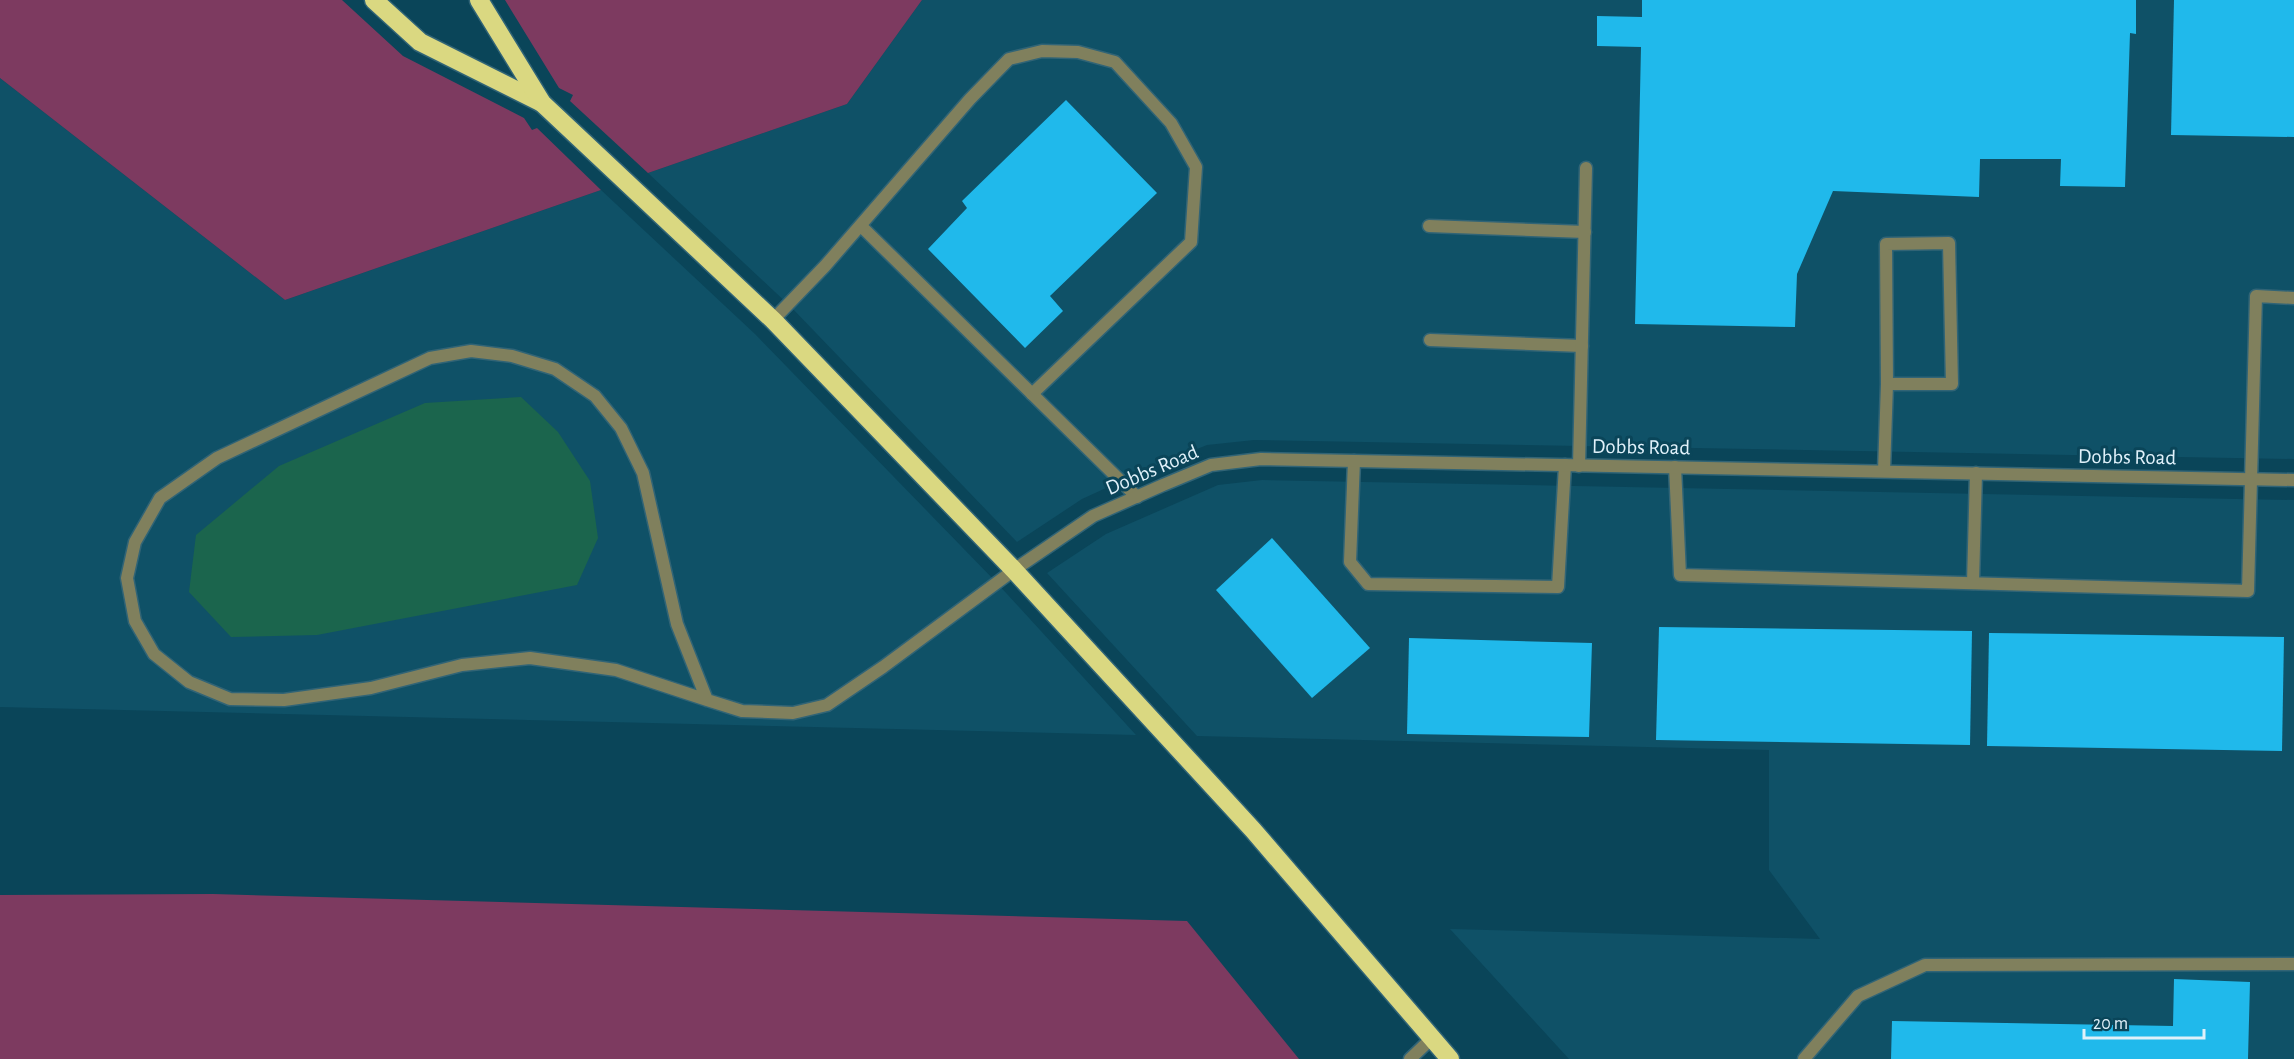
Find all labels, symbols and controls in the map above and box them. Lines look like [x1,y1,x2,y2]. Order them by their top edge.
street label: Dobbs Road [1592,436,1691,458]
street label: Dobbs Road [1103,441,1202,499]
street label: Dobbs Road [2078,446,2177,468]
scale bar [2084,1002,2204,1040]
text: 20 m [2093,1015,2128,1033]

